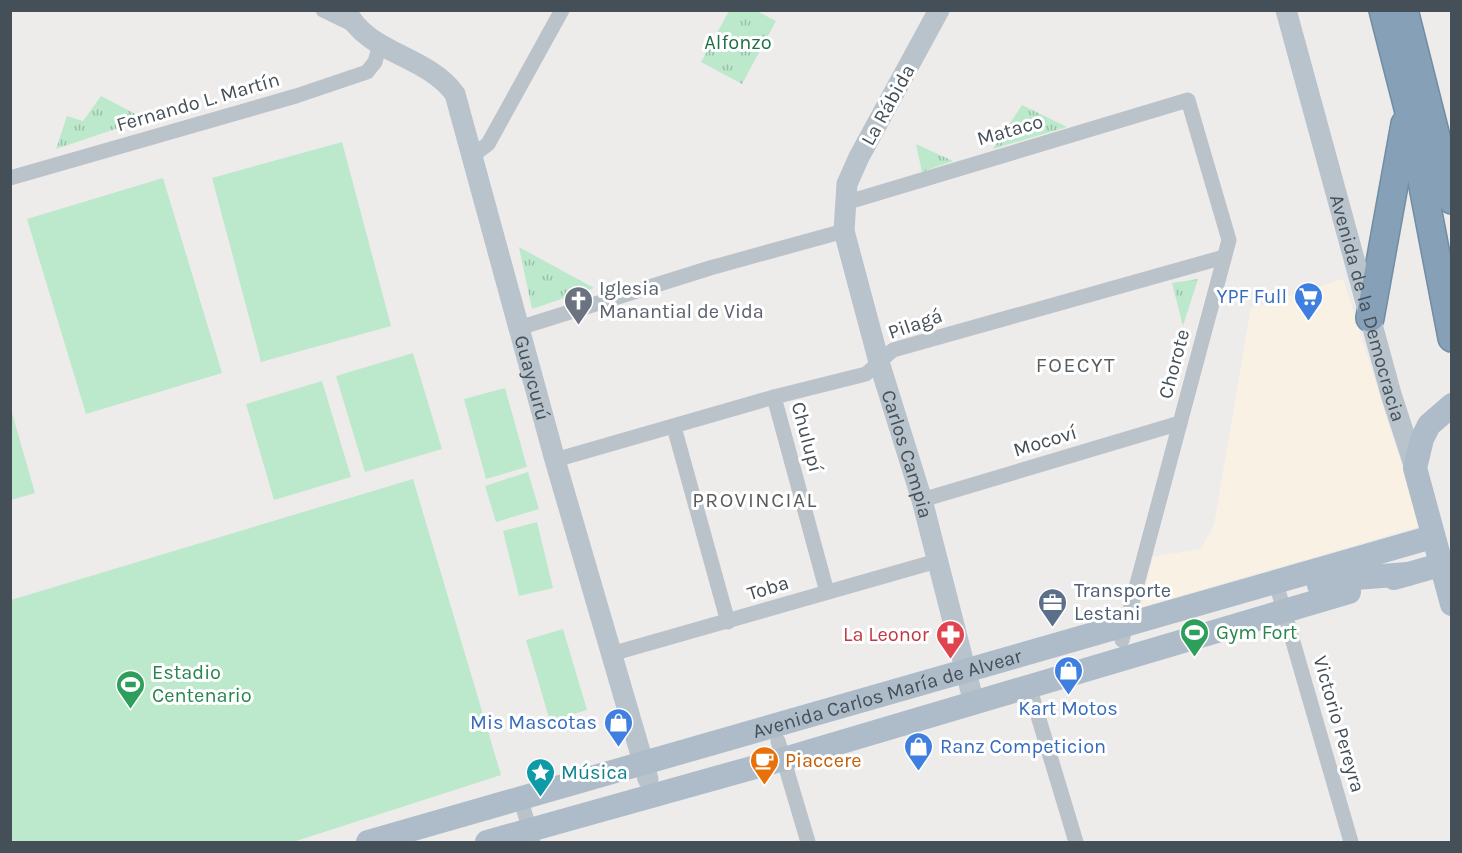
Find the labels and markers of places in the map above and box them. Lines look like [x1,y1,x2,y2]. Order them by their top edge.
place label: Iglesia Manantial de Vida [599,277,764,323]
supermarket icon: YPF Full [1292,280,1324,322]
church icon: Iglesia Manantial de Vida [562,284,594,326]
place label: YPF Full [1216,285,1287,308]
place label: Transporte Lestani [1074,579,1171,625]
office icon: Transporte Lestani [1037,586,1069,628]
sports icon: Gym Fort [1179,616,1211,658]
pharmacy icon: La Leonor [934,618,966,660]
place label: Gym Fort [1216,621,1298,644]
place label: La Leonor [843,623,930,646]
shop icon: Kart Motos [1052,654,1084,696]
place label: Estadio Centenario [152,661,252,707]
sports icon: Estadio Centenario [115,668,147,710]
place label: Kart Motos [1018,697,1118,720]
shop icon: Mis Mascotas [602,706,634,748]
place label: Mis Mascotas [470,711,597,734]
shop icon: Ranz Competicion [903,730,935,772]
place label: Ranz Competicion [940,735,1106,758]
cafe icon: Piaccere [748,744,780,786]
place label: Piaccere [785,749,861,772]
place icon: Música [524,756,556,798]
place label: Música [561,761,628,784]

